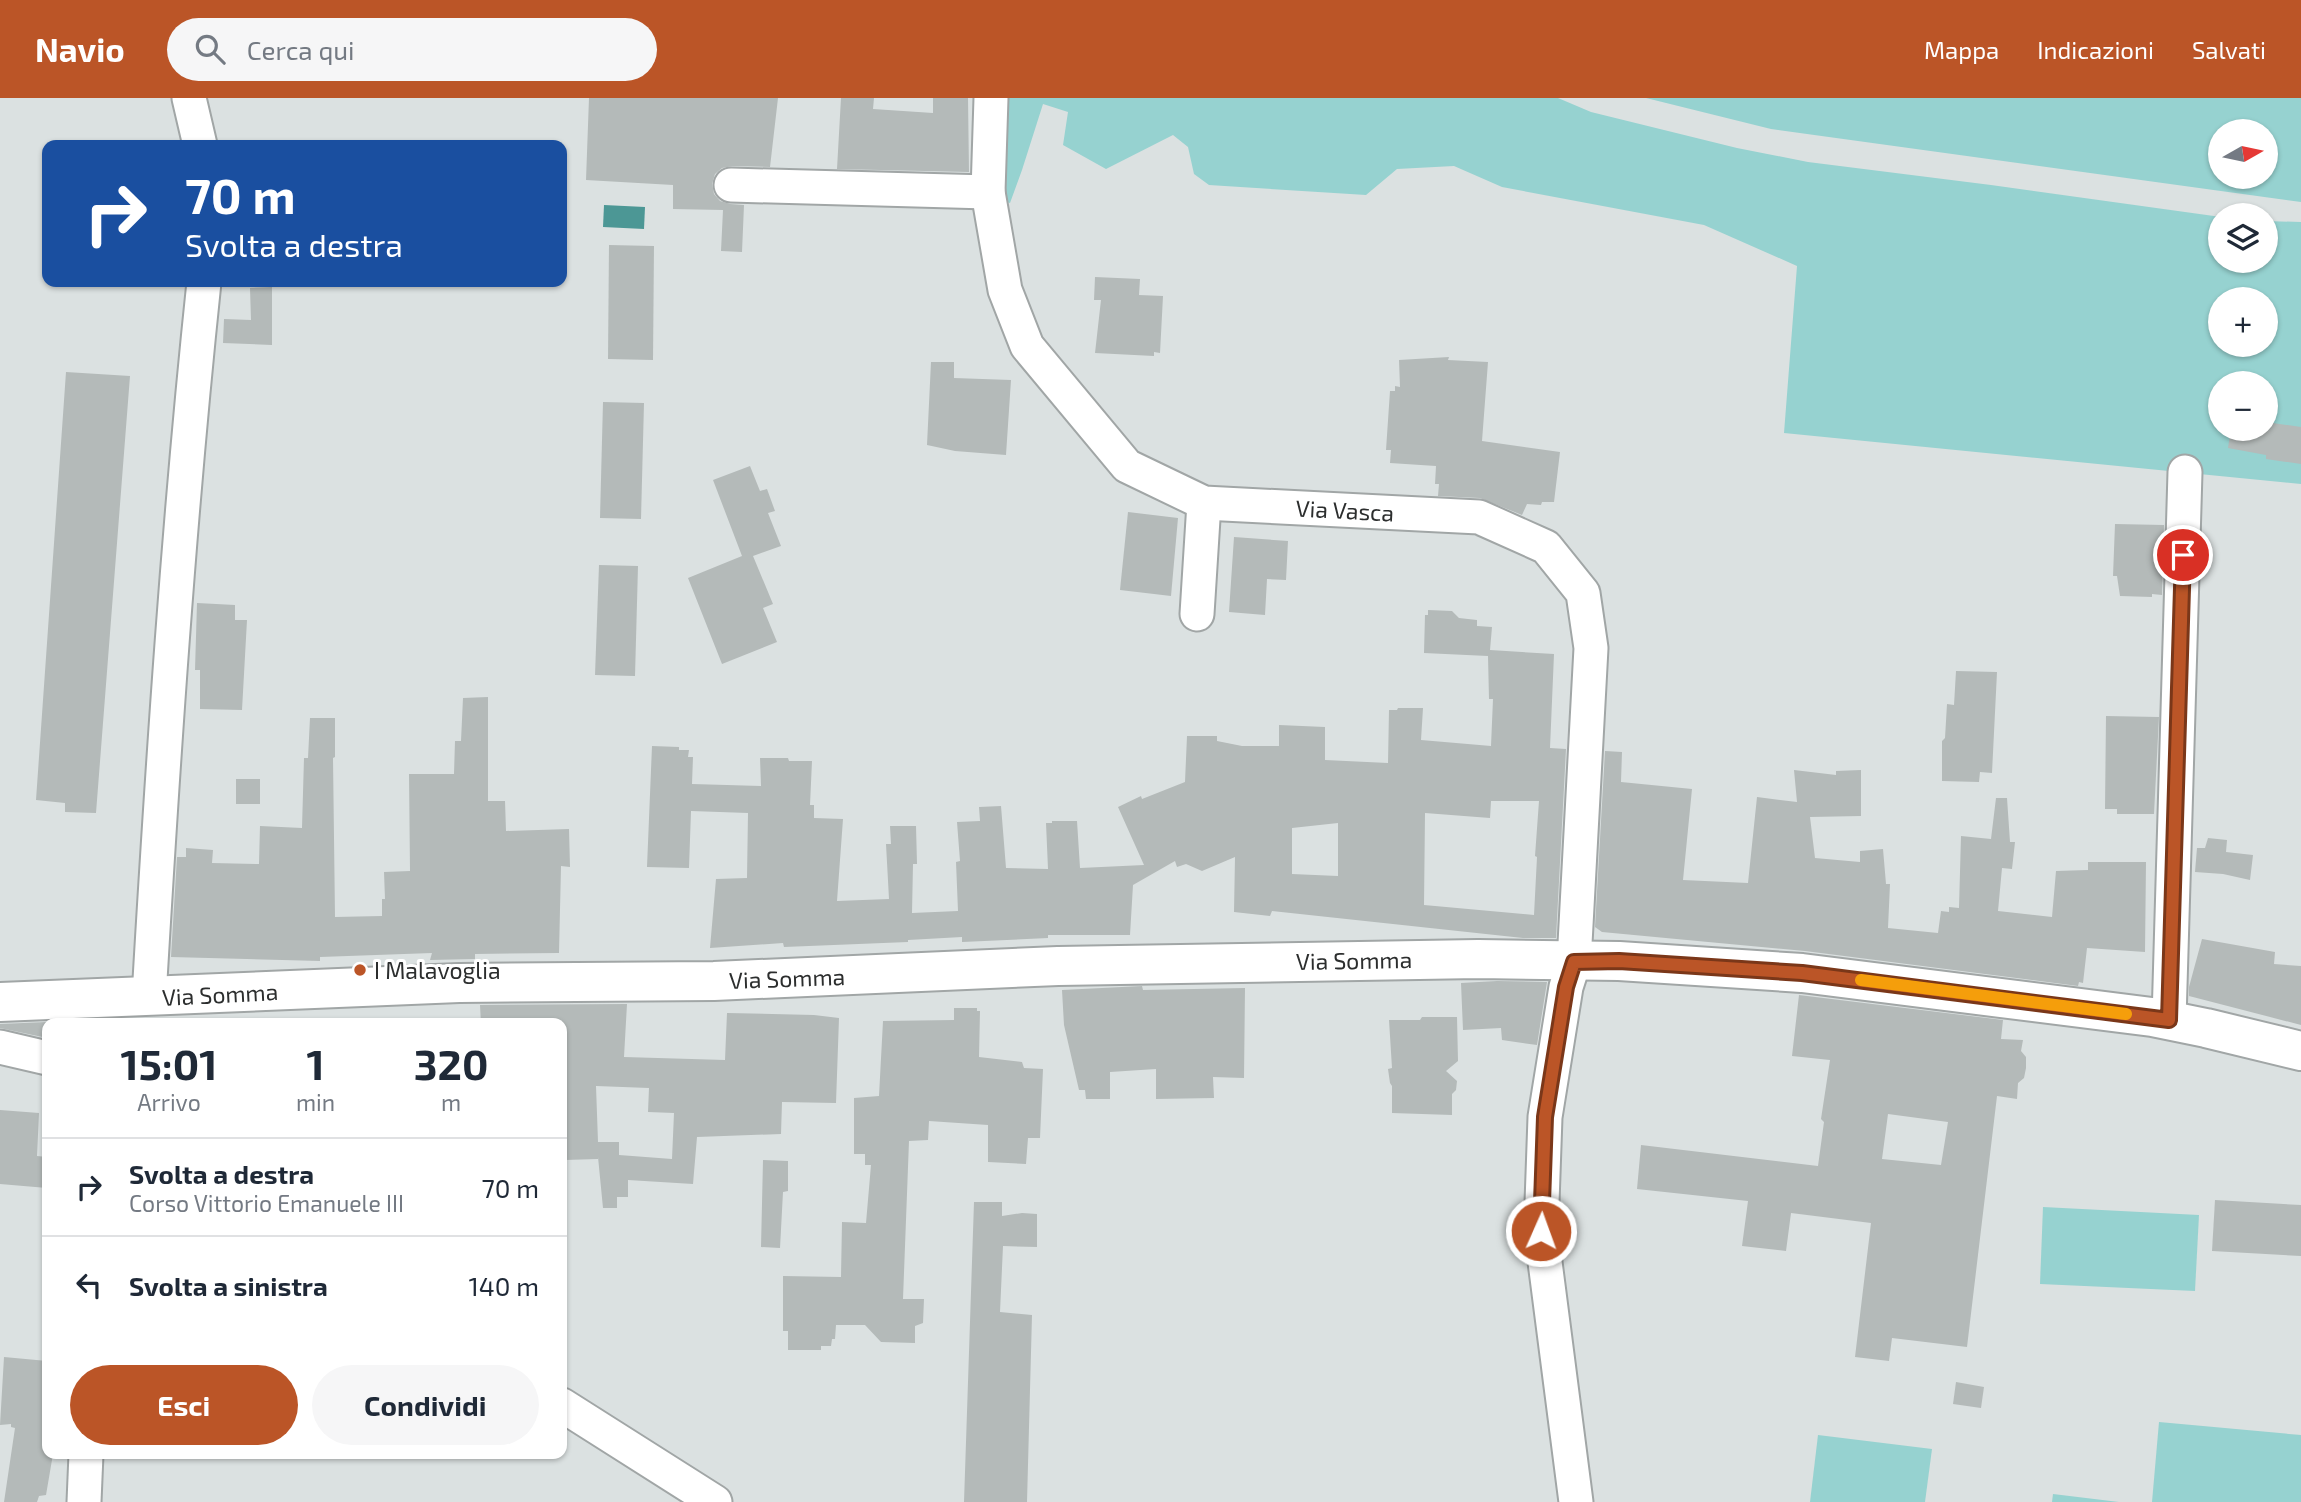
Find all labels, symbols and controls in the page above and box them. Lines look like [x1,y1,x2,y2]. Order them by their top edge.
search box [167,18,657,81]
text: Navio [35,29,125,69]
icon: search [191,30,229,68]
text: Cerca qui [247,34,355,65]
text: Mappa [1924,35,1999,64]
text: Indicazioni [2037,35,2154,64]
text: Salvati [2192,35,2266,64]
north arrow [2208,119,2278,189]
map controls [2208,119,2278,441]
text: 70 m [185,165,296,224]
icon: right [70,168,161,259]
button: layers [2208,203,2278,273]
text: Svolta a destra [185,225,403,263]
button: + [2208,287,2278,357]
button: − [2208,371,2278,441]
street label: Via Vasca [1295,493,1395,527]
pin [2153,525,2213,585]
icon: arrive [2164,536,2202,574]
street label: Via Somma [1296,945,1412,975]
place label: I Malavoglia [374,956,501,984]
marker: I Malavoglia [352,962,368,978]
street label: Via Somma [728,962,846,994]
street label: Via Somma [161,977,279,1011]
text: 15:01 [121,1038,217,1088]
text: 1 [306,1038,325,1088]
text: 320 [414,1038,488,1088]
text: Arrivo [137,1088,201,1116]
text: min [296,1088,335,1116]
text: m [441,1088,461,1116]
text: Svolta a destra [129,1158,314,1189]
icon: right [70,1168,108,1206]
text: 70 m [481,1172,539,1203]
text: Corso Vittorio Emanuele III [129,1189,404,1217]
position arrow [1504,1194,1578,1268]
icon: left [70,1266,108,1304]
text: Svolta a sinistra [129,1270,328,1301]
text: 140 m [468,1270,539,1301]
button: Esci [70,1365,298,1445]
button: Condividi [312,1365,539,1445]

